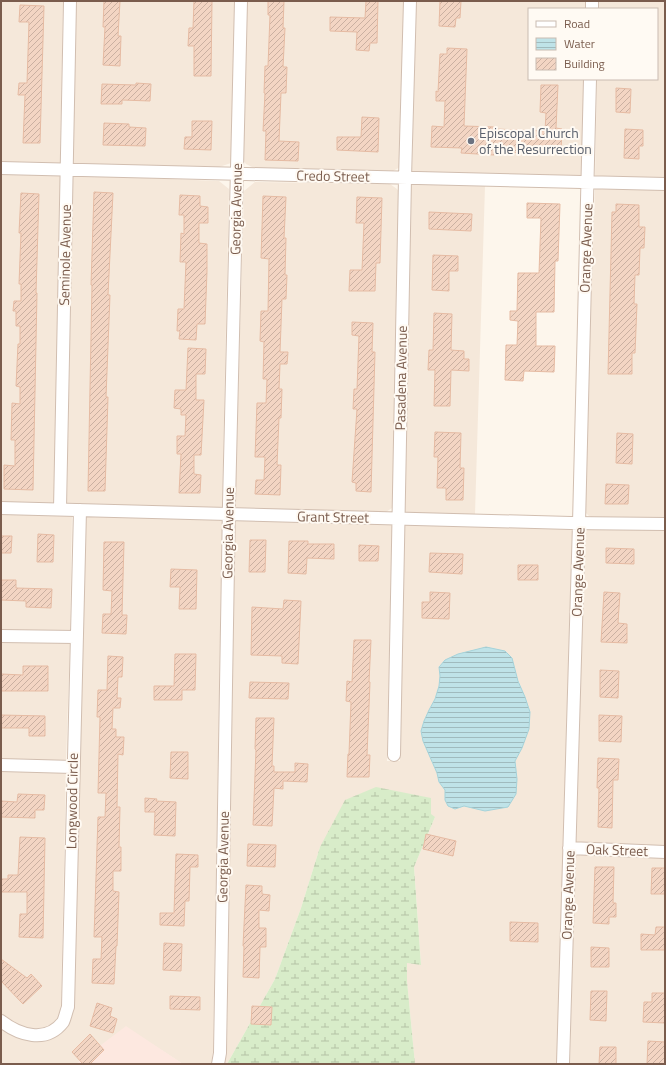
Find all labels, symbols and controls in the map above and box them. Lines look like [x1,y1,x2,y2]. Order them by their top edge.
legend [528,8,658,80]
text: Road [564,14,590,33]
text: Water [564,34,595,53]
text: Building [564,54,605,73]
place label: Episcopal Church of the Resurrection [479,122,592,159]
marker: Episcopal Church of the Resurrection [466,136,476,146]
street label: Georgia Avenue [224,163,247,255]
street label: Credo Street [296,164,370,187]
street label: Orange Avenue [573,203,598,293]
street label: Seminole Avenue [53,204,76,306]
street label: Pasadena Avenue [389,325,412,430]
street label: Georgia Avenue [216,487,239,579]
street label: Grant Street [297,505,369,528]
street label: Orange Avenue [565,527,590,617]
street label: Longwood Circle [60,753,83,849]
street label: Georgia Avenue [211,811,234,903]
street label: Oak Street [586,838,649,861]
street label: Orange Avenue [555,850,580,940]

